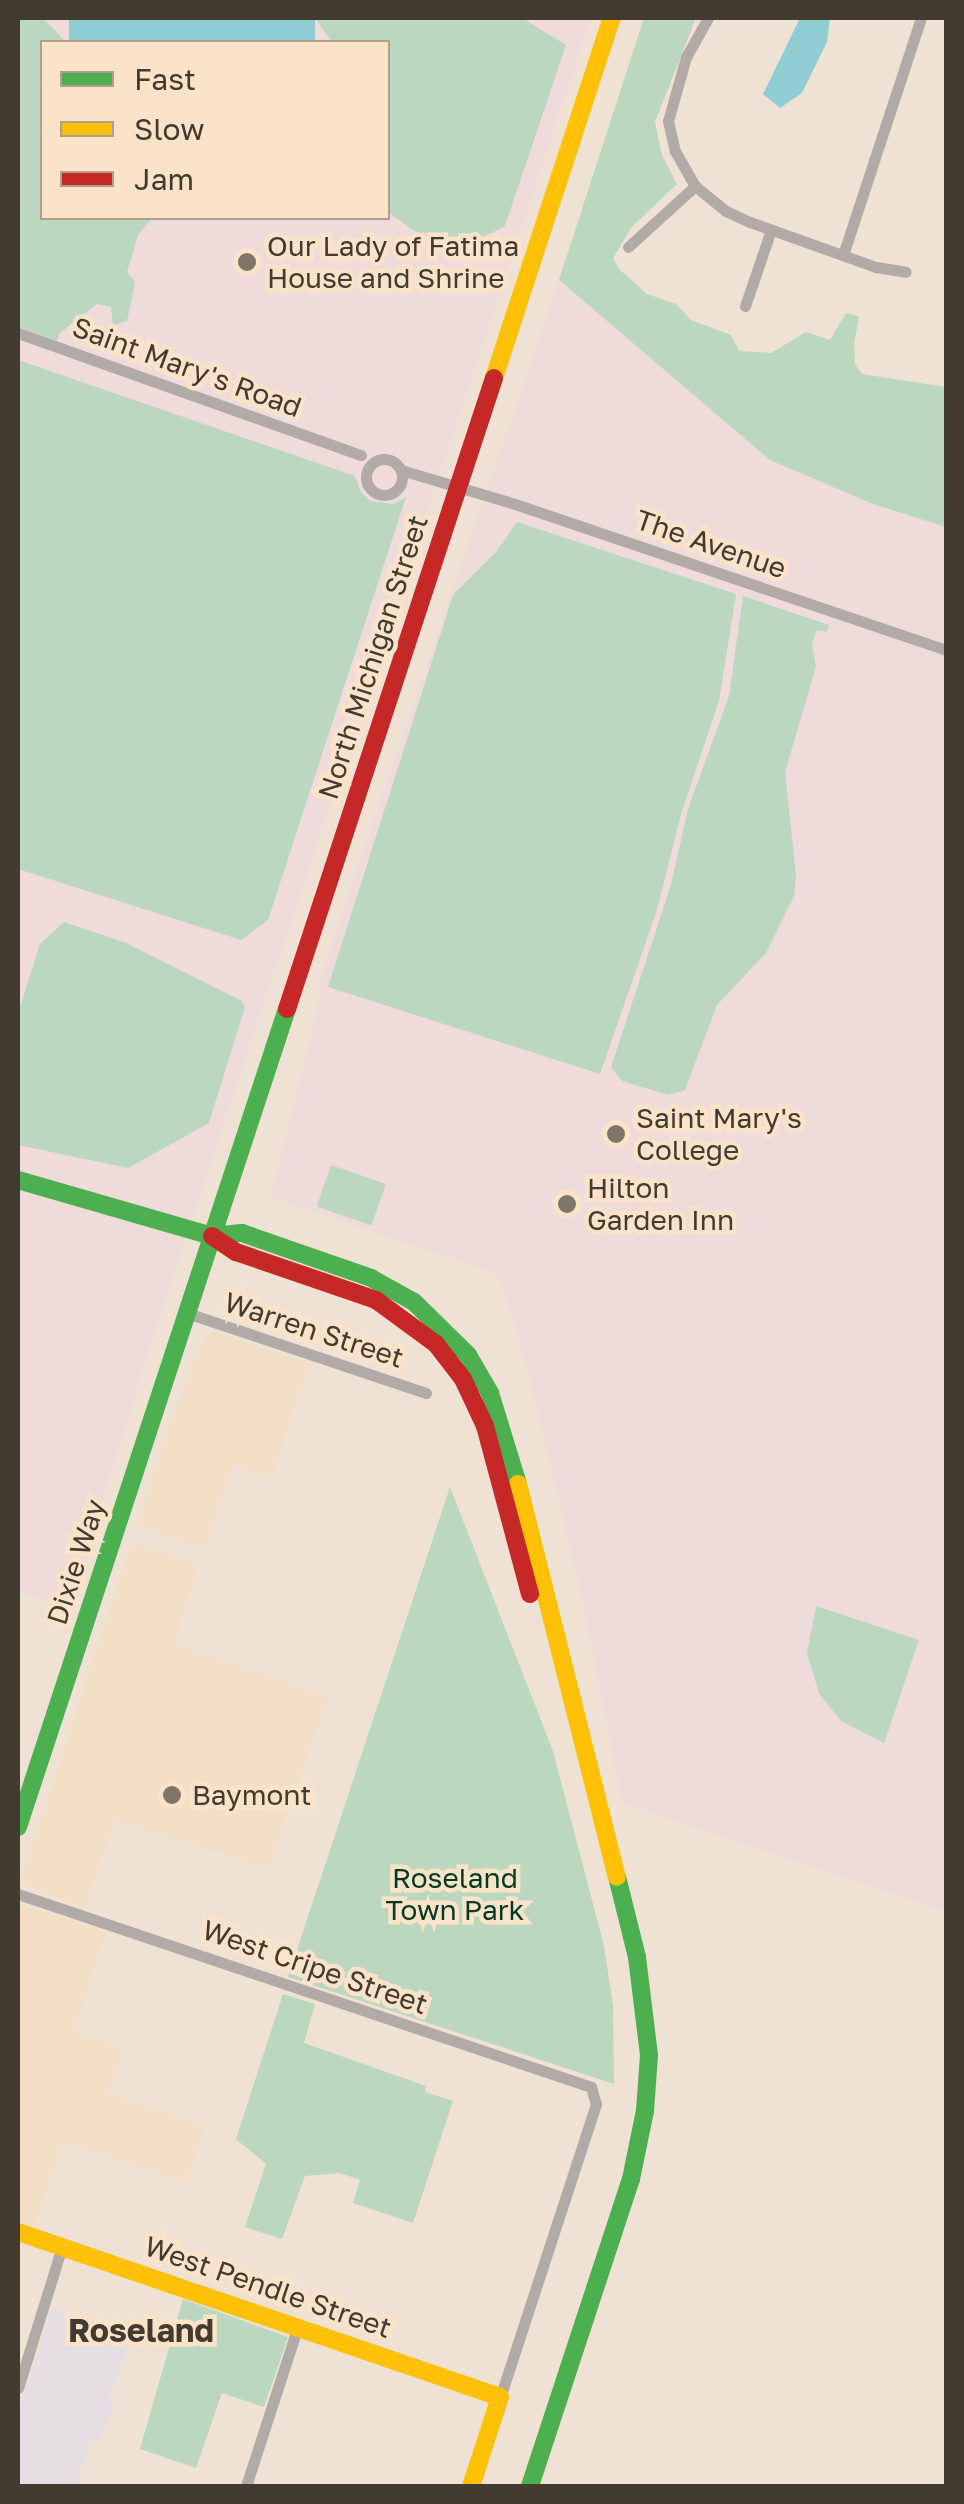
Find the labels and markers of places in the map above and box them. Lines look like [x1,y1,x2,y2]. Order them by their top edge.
place label: Our Lady of Fatima House and Shrine [267,229,519,295]
marker: Our Lady of Fatima House and Shrine [236,251,258,273]
place label: Saint Mary's College [636,1101,802,1167]
marker: Saint Mary's College [605,1123,627,1145]
place label: Hilton Garden Inn [587,1171,734,1237]
marker: Hilton Garden Inn [556,1193,578,1215]
place label: Baymont [192,1778,311,1812]
marker: Baymont [161,1784,183,1806]

